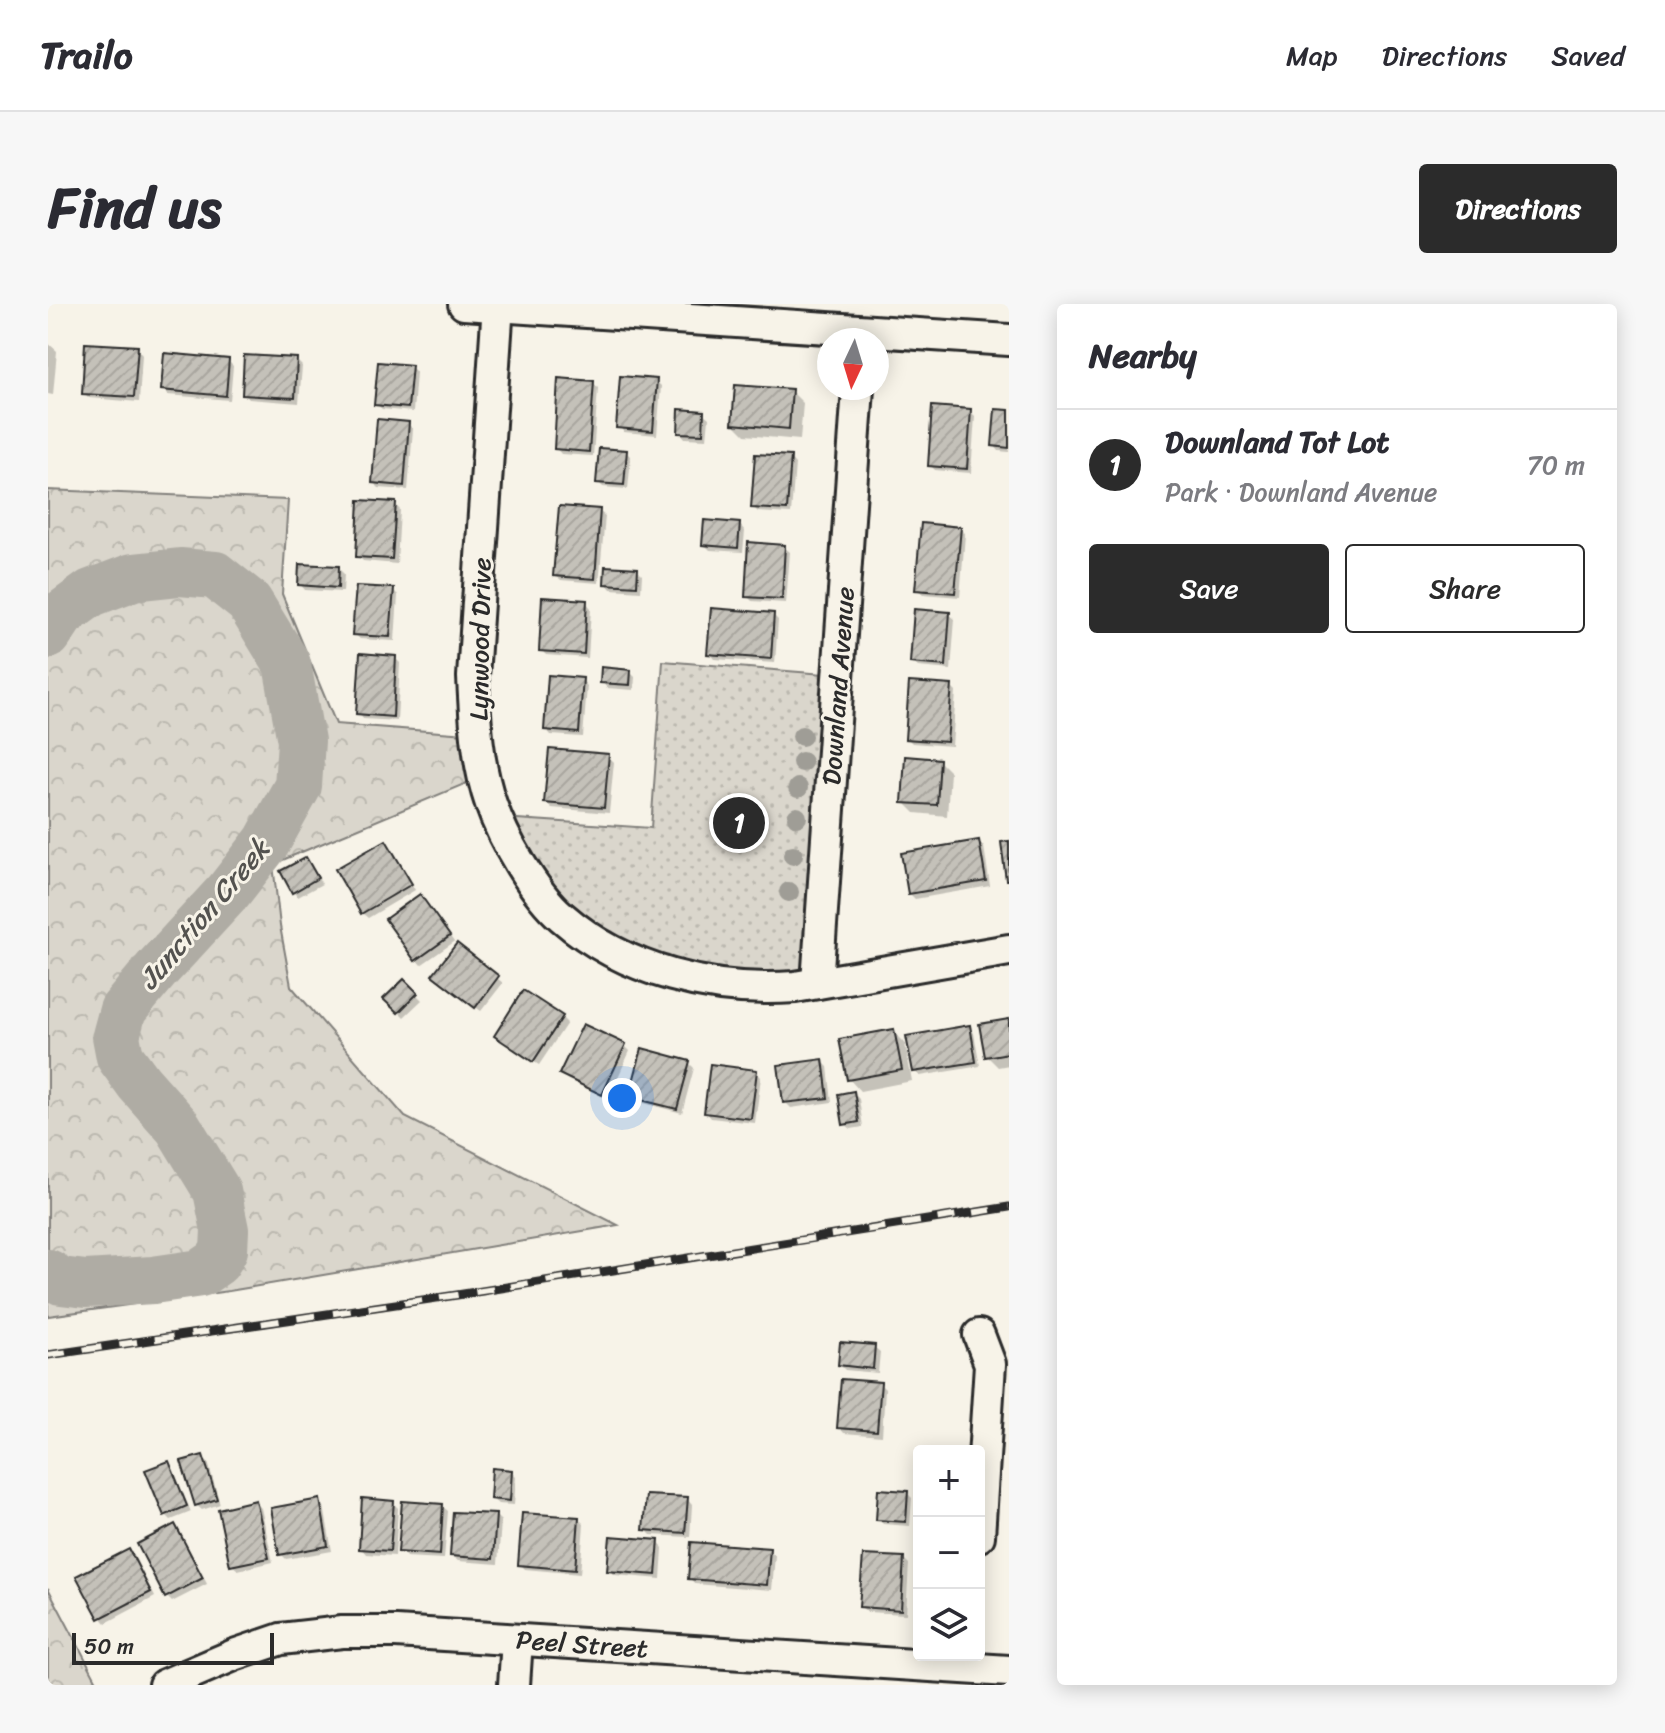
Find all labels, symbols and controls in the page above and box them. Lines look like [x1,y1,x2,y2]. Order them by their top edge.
text: Trailo [40,22,133,89]
text: Map [1286,31,1338,80]
text: Directions [1382,31,1507,80]
text: Saved [1551,31,1625,80]
text: Find us [48,159,221,258]
button: Directions [1419,164,1617,253]
text: Nearby [1089,326,1197,386]
north arrow [817,328,889,400]
text: Downland Tot Lot [1165,415,1389,469]
text: 1 [1109,442,1121,488]
text: 70 m [1527,442,1585,488]
text: Park · Downland Avenue [1165,469,1437,515]
button: Save [1089,544,1329,633]
button: Share [1345,544,1585,633]
street label: Lynwood Drive [456,557,504,721]
street label: Downland Avenue [808,585,868,787]
pin: 1 [713,793,765,853]
water label: Junction Creek [126,826,284,1001]
your location [602,1078,642,1118]
map controls [913,1445,985,1661]
button: + [913,1445,985,1517]
button: − [913,1517,985,1589]
button: layers [913,1589,985,1661]
street label: Peel Street [514,1616,650,1672]
text: 50 m [84,1627,134,1666]
scale bar [72,1629,274,1665]

